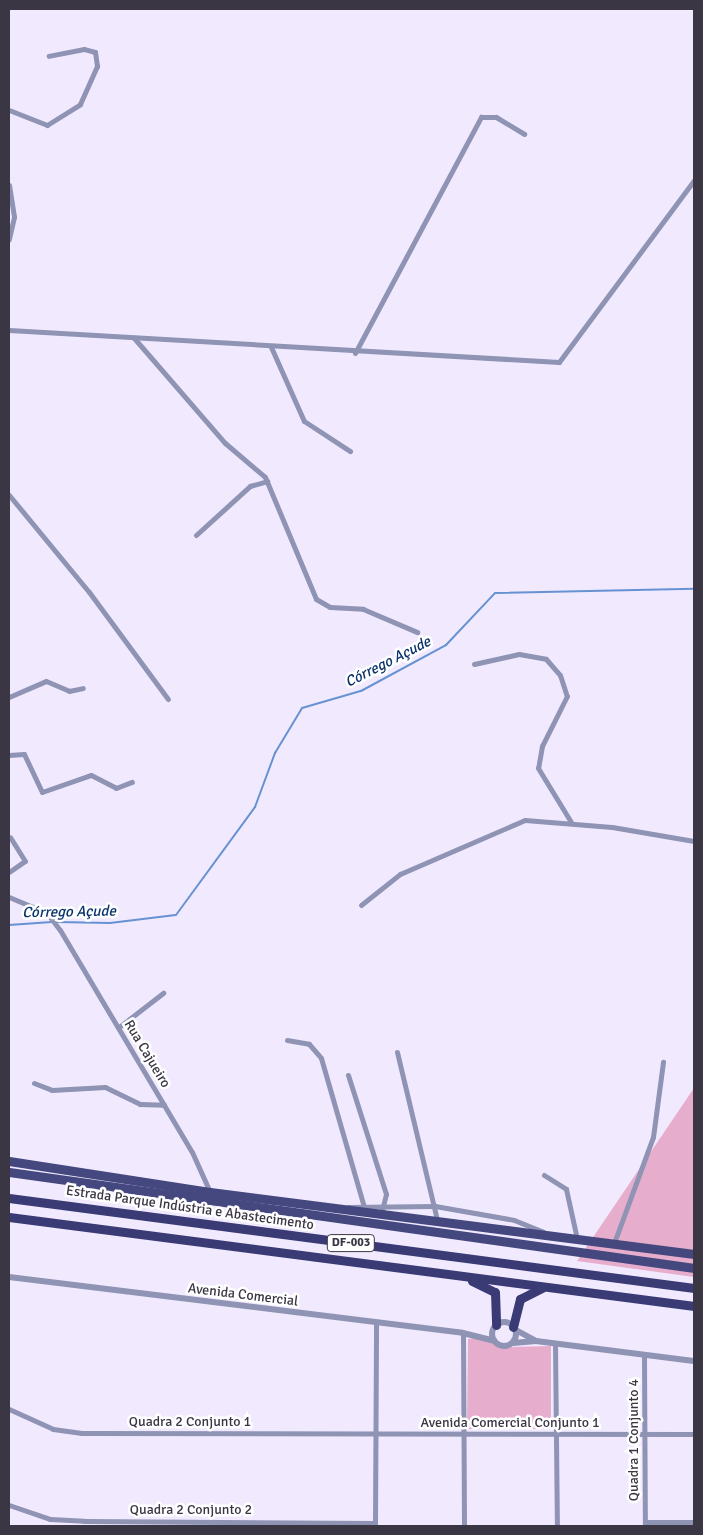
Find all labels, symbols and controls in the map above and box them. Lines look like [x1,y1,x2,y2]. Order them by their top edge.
water label: Córrego Açude [342,633,434,691]
water label: Córrego Açude [22,902,116,922]
street label: Rua Cajueiro [120,1017,174,1091]
street label: Estrada Parque Indústria e Abastecimento [65,1182,315,1234]
road number: DF-003 [326,1234,376,1252]
street label: Avenida Comercial [187,1280,299,1310]
street label: Quadra 1 Conjunto 4 [626,1379,642,1501]
street label: Quadra 2 Conjunto 1 [129,1414,251,1430]
street label: Avenida Comercial Conjunto 1 [420,1415,600,1431]
street label: Quadra 2 Conjunto 2 [130,1502,252,1518]

